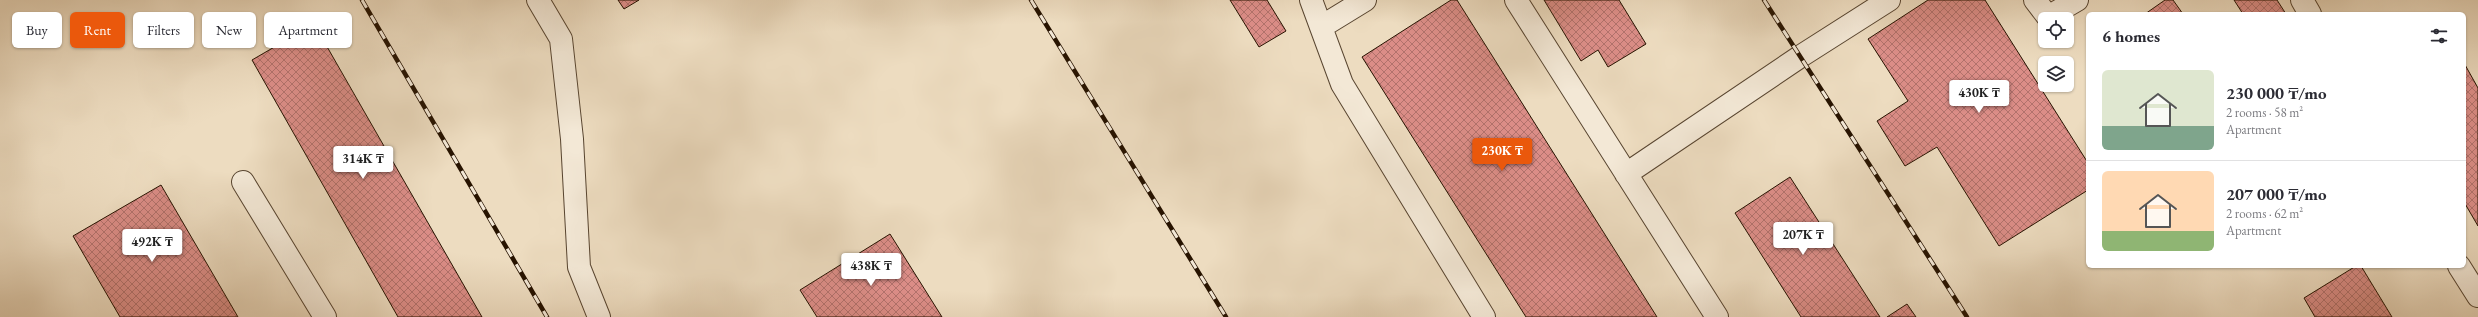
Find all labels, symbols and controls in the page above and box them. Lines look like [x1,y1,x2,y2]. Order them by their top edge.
chip: Buy [12,12,62,48]
chip: Rent [70,12,125,48]
chip: Filters [133,12,194,48]
chip: New [202,12,256,48]
chip: Apartment [264,12,352,48]
map controls [2038,12,2074,92]
button: locate [2038,12,2074,48]
text: 6 homes [2102,25,2160,47]
icon: filters [2428,25,2450,47]
button: layers [2038,56,2074,92]
pin: 430K ₸ [1946,80,2012,114]
text: 230 000 ₸/mo [2226,82,2326,104]
text: 430K ₸ [1958,84,2000,101]
icon: home [2134,86,2182,134]
text: 2 rooms · 58 m² [2226,104,2303,121]
text: Apartment [2226,121,2281,138]
pin: 230K ₸ [1469,138,1535,172]
text: 230K ₸ [1481,142,1523,159]
pin: 314K ₸ [330,146,396,180]
text: 314K ₸ [342,150,384,167]
text: 207 000 ₸/mo [2226,183,2326,205]
icon: home [2134,187,2182,235]
text: 2 rooms · 62 m² [2226,205,2303,222]
pin: 207K ₸ [1770,222,1836,256]
text: Apartment [2226,222,2281,239]
text: 207K ₸ [1782,226,1824,243]
pin: 492K ₸ [119,229,185,263]
text: 492K ₸ [131,233,173,250]
pin: 438K ₸ [838,253,904,287]
text: 438K ₸ [850,257,892,274]

